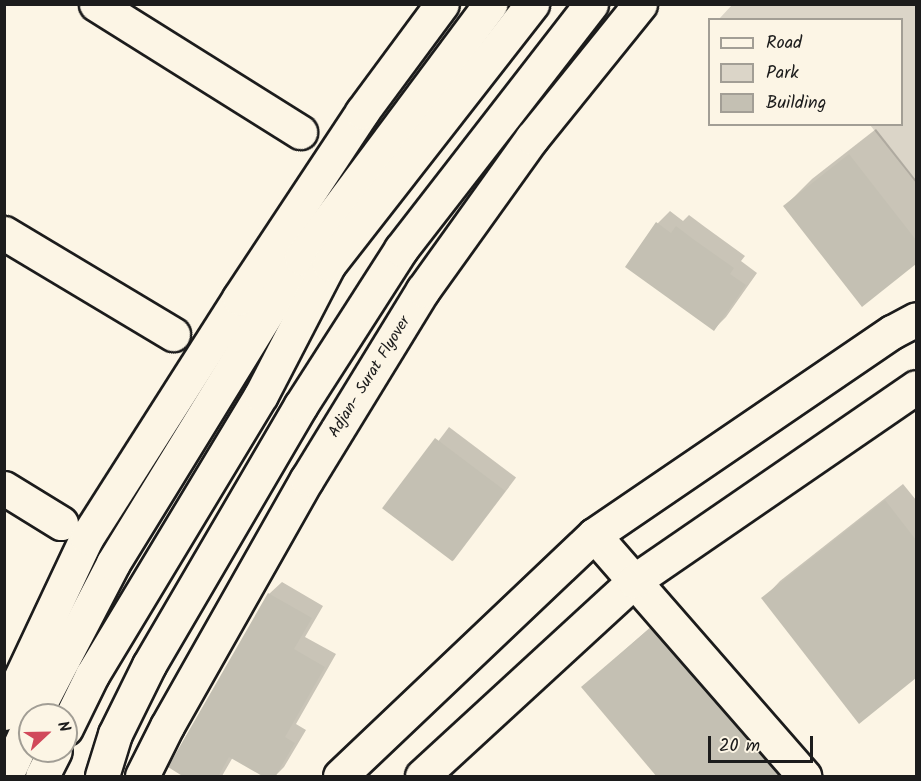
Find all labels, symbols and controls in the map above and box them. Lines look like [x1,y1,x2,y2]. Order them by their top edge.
legend [708,18,903,126]
text: Road [766,29,802,58]
text: Park [766,59,799,88]
text: Building [766,89,826,118]
street label: Adjan- Surat Flyover [325,313,415,441]
north arrow [18,703,78,763]
text: N [50,717,77,736]
scale bar [711,724,816,762]
text: 20 m [719,732,760,761]

